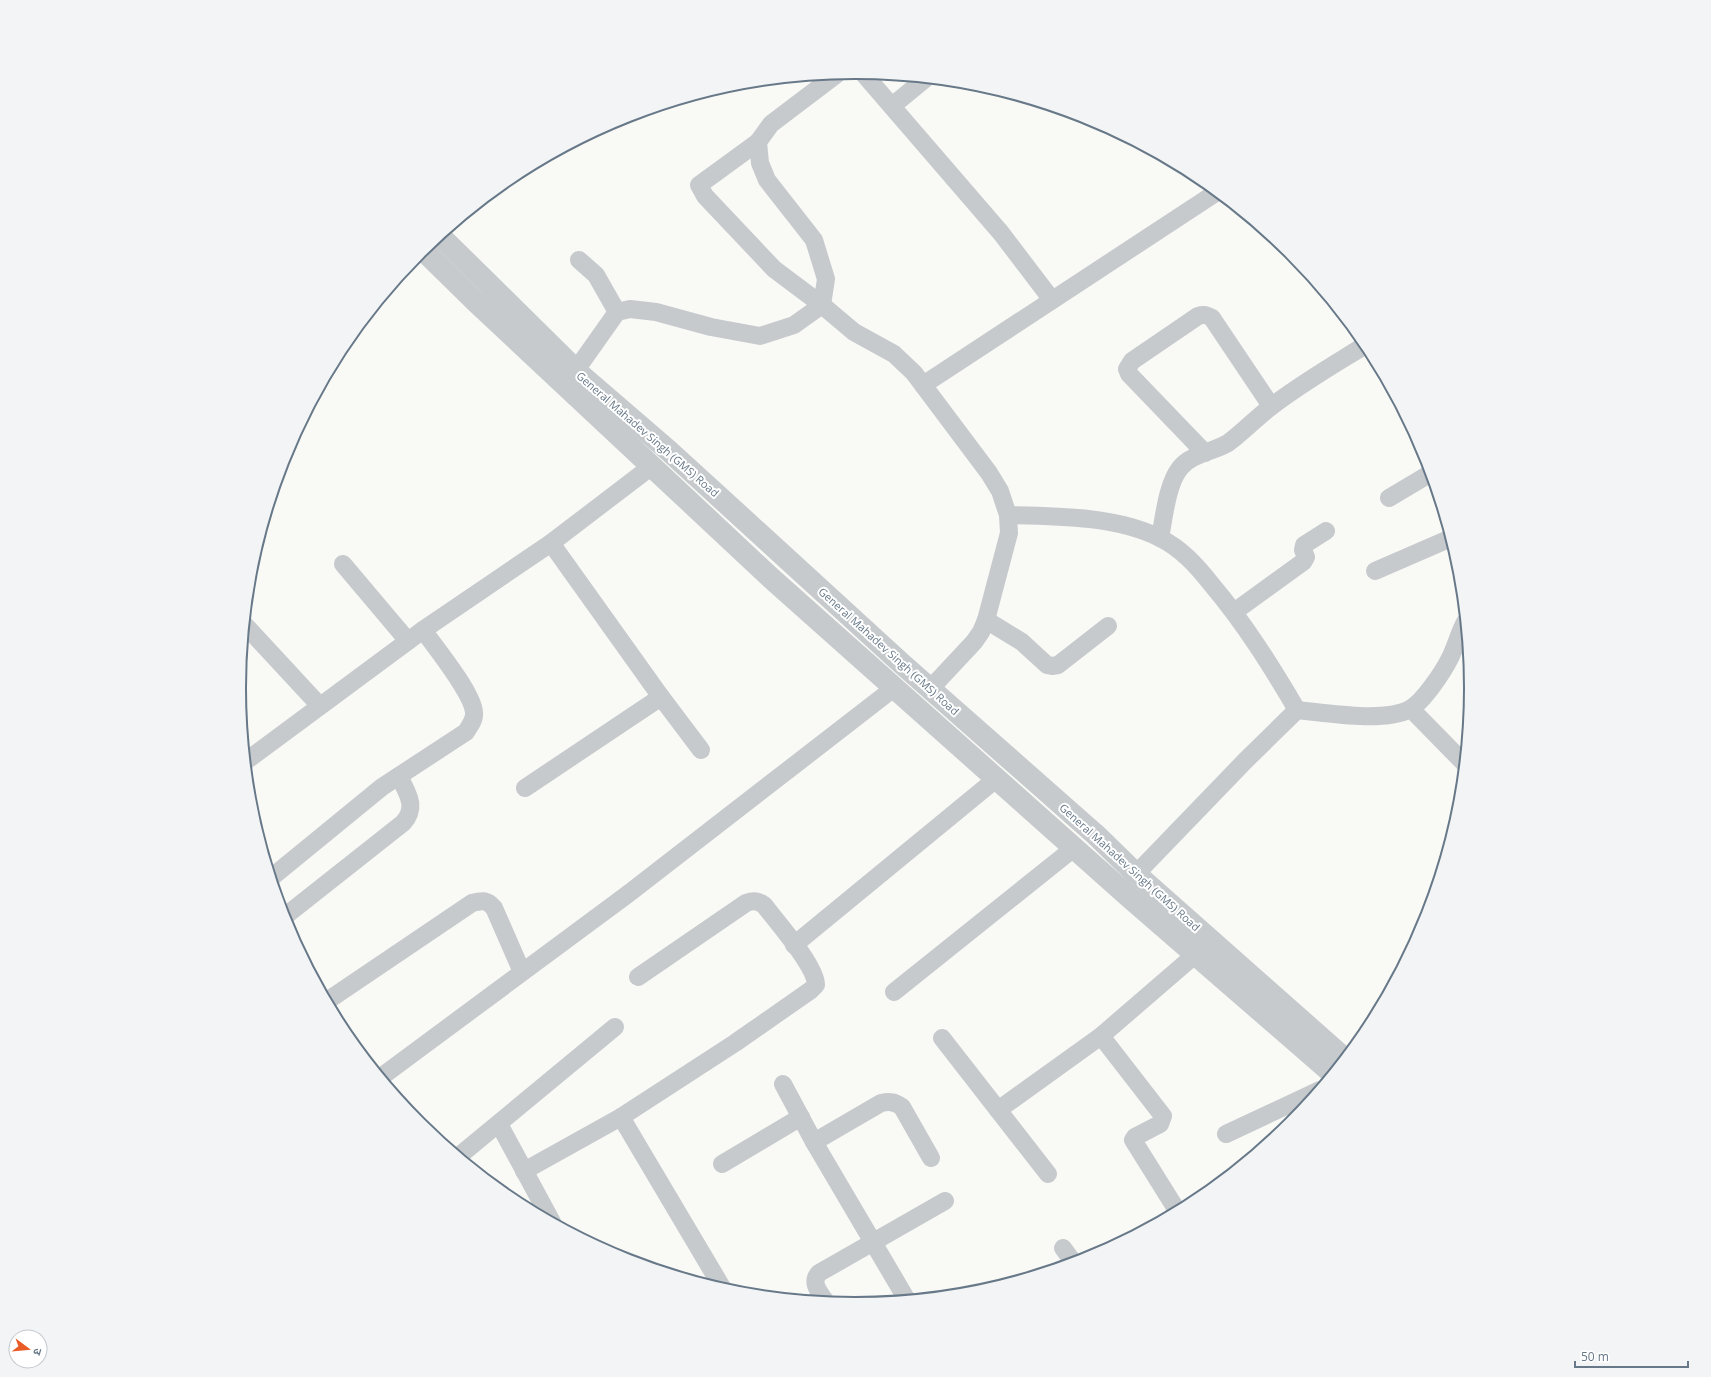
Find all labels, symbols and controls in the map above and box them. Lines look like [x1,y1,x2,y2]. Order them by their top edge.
street label: General Mahadev Singh (GMS) Road [574,368,722,500]
street label: General Mahadev Singh (GMS) Road [816,584,962,718]
street label: General Mahadev Singh (GMS) Road [1057,800,1203,934]
north arrow [8,1329,48,1369]
scale bar [1575,1343,1688,1369]
text: उ [30,1347,46,1358]
text: 50 m [1581,1348,1609,1365]

